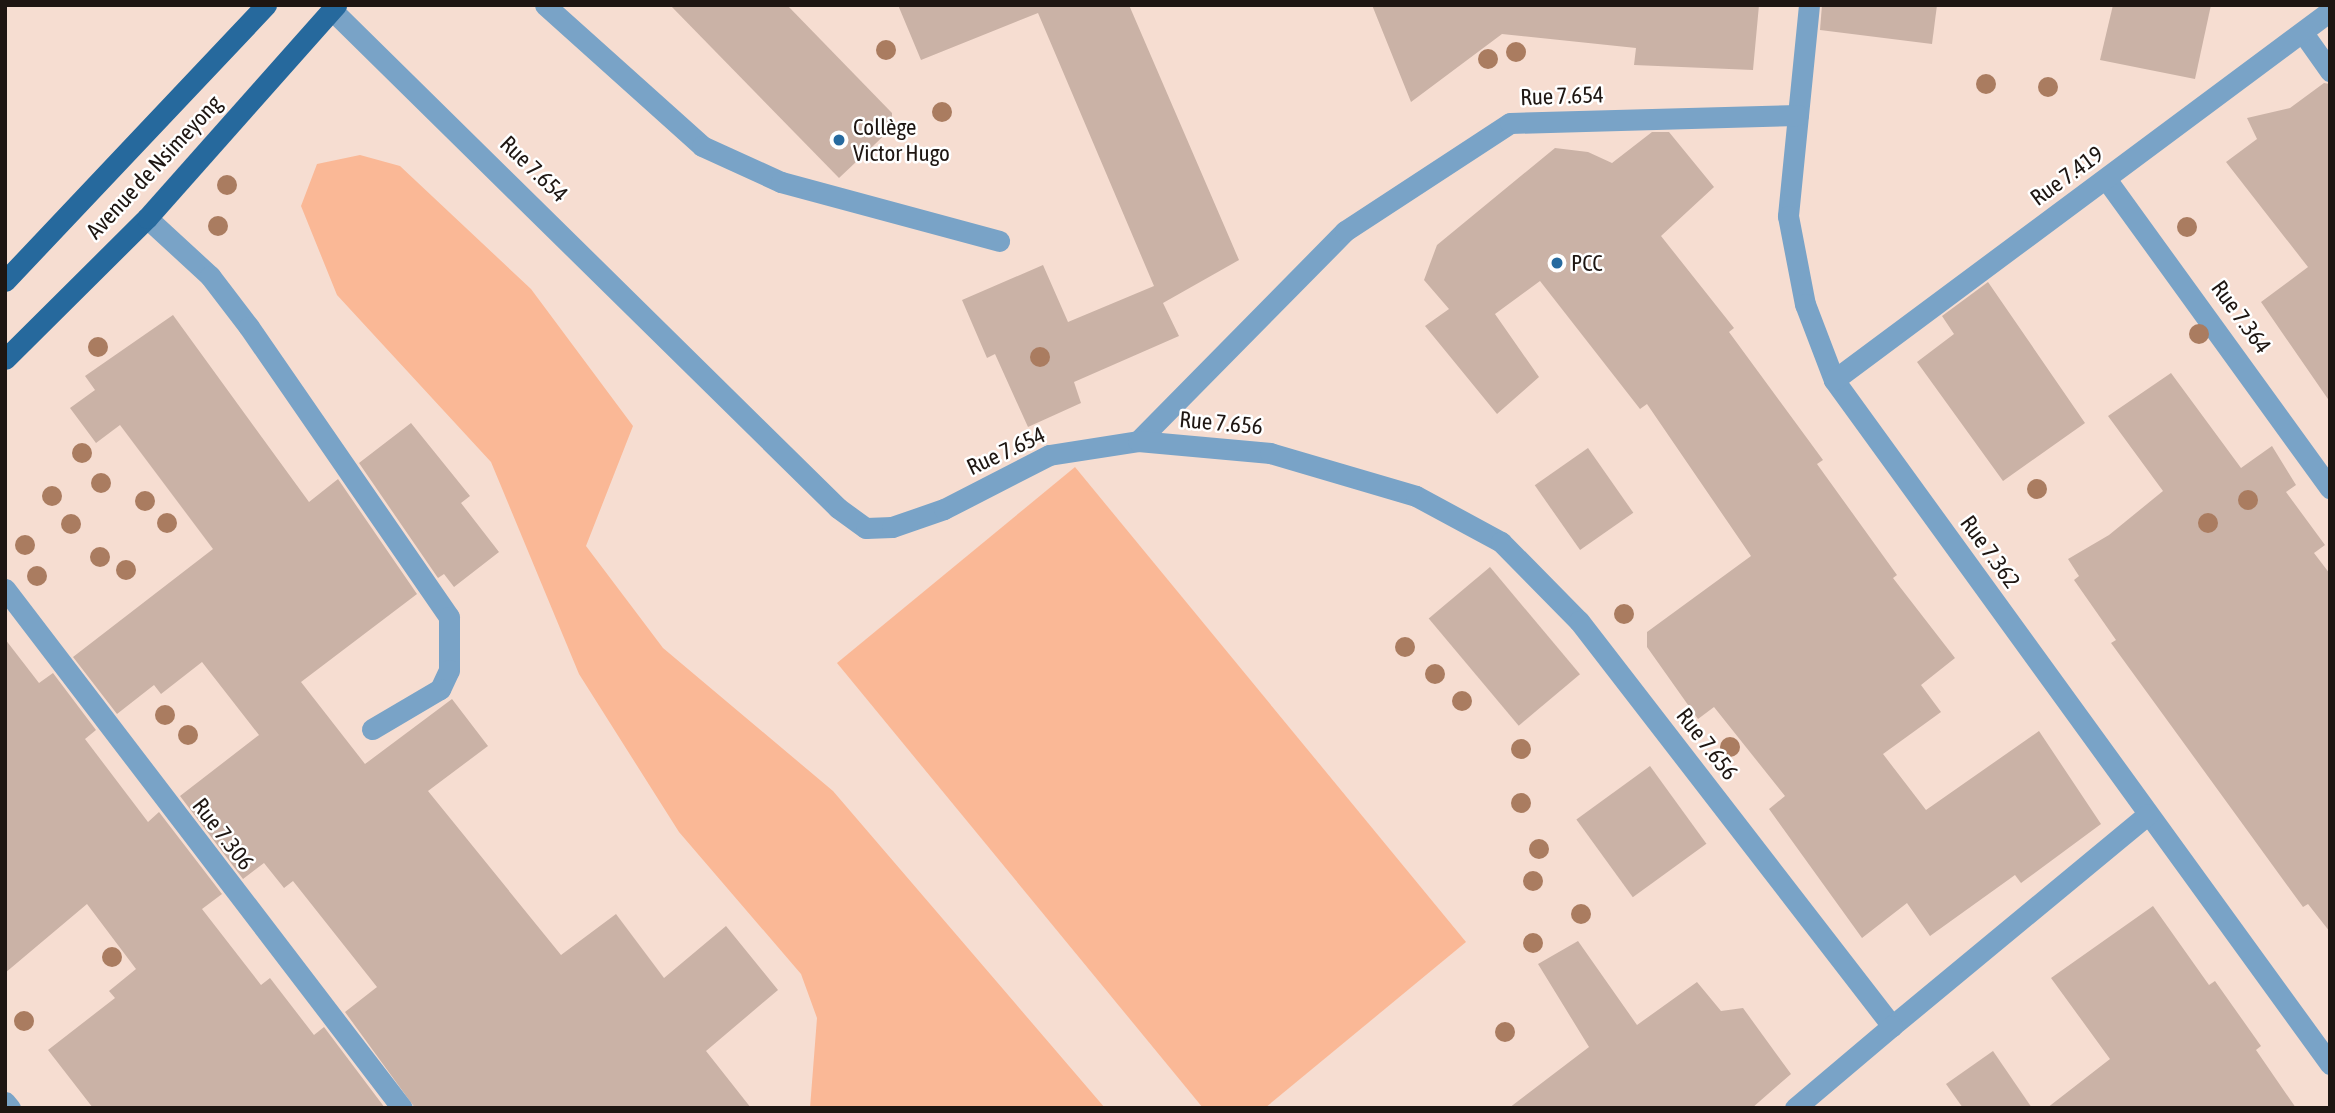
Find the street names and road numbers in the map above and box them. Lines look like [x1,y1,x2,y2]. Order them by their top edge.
street label: Rue 7.654 [1520,81,1604,111]
street label: Avenue de Nsimeyong [80,90,228,244]
street label: Rue 7.654 [494,130,574,208]
street label: Rue 7.419 [2025,140,2109,212]
street label: Rue 7.364 [2205,275,2277,359]
street label: Rue 7.656 [1178,406,1264,440]
street label: Rue 7.654 [962,421,1050,481]
street label: Rue 7.362 [1954,510,2026,594]
street label: Rue 7.656 [1670,703,1744,785]
street label: Rue 7.306 [186,793,260,875]

